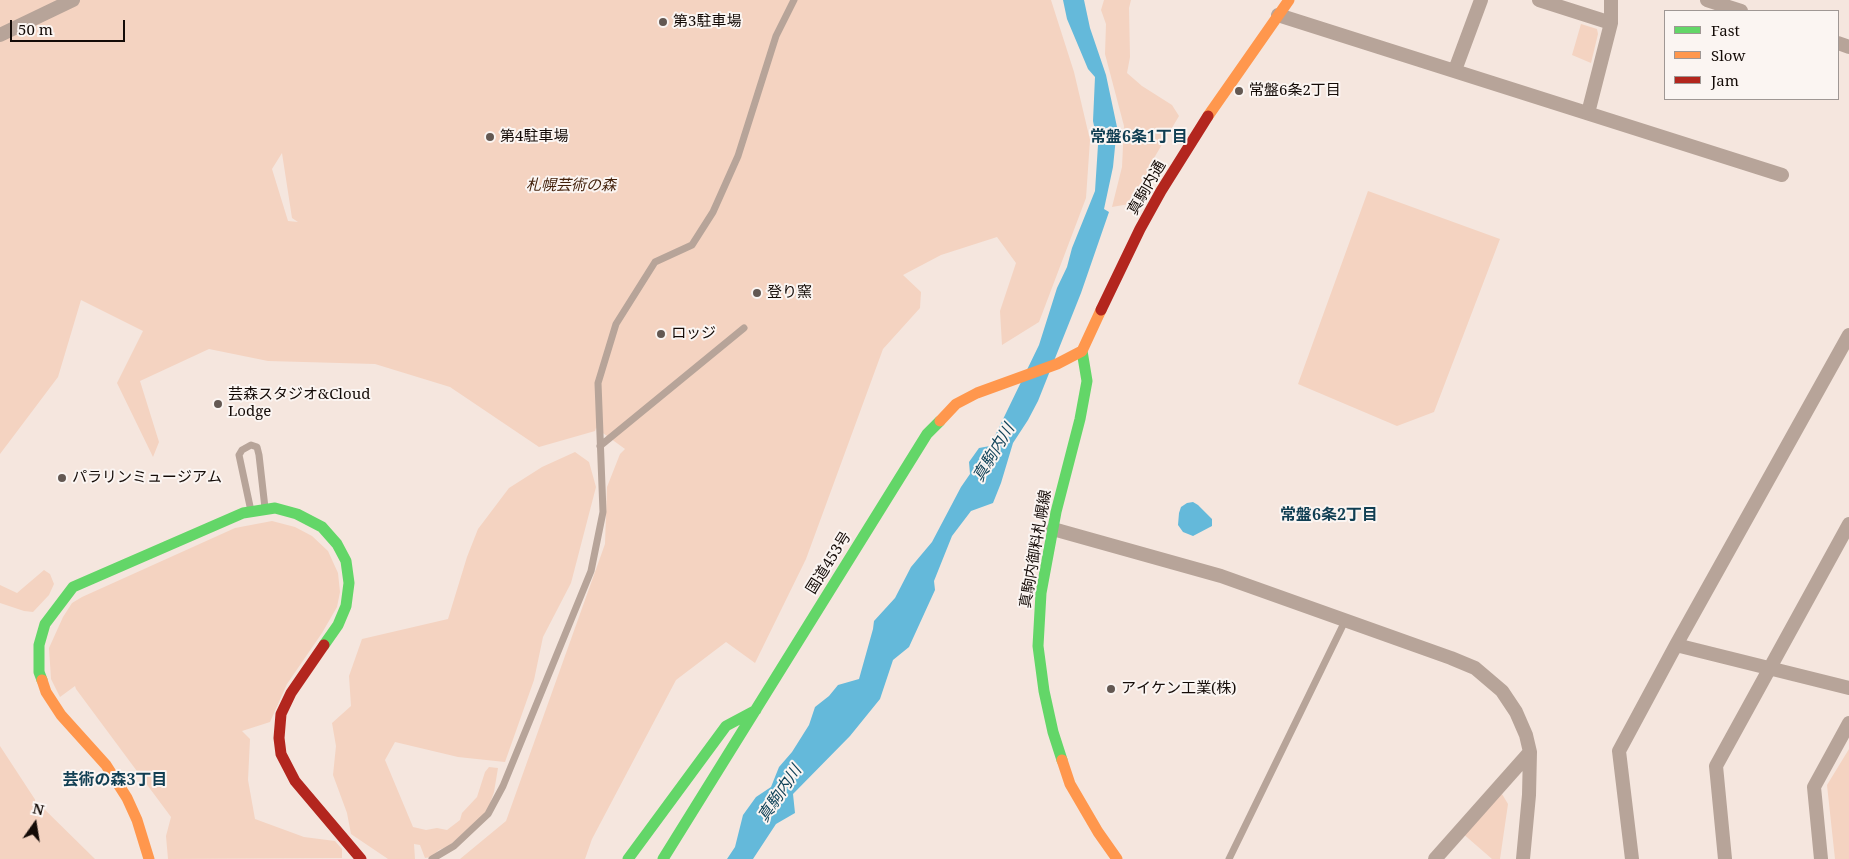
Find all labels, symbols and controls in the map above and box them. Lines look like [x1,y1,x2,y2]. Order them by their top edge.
scale bar [12,10,128,42]
legend [1664,10,1839,100]
place label: 第3駐車場 [673,13,741,31]
marker: 第3駐車場 [657,16,669,28]
text: 50 m [18,19,53,39]
text: Fast [1711,20,1740,40]
text: Slow [1711,45,1745,65]
text: Jam [1711,70,1739,90]
place label: 常盤6条2丁目 [1249,82,1341,100]
marker: 常盤6条2丁目 [1233,85,1245,97]
district label: 常盤6条1丁目 [1090,127,1188,147]
place label: 第4駐車場 [500,128,568,146]
marker: 第4駐車場 [484,131,496,143]
street label: 真駒内通 [1124,158,1170,218]
park label: 札幌芸術の森 [526,177,616,195]
place label: 登り窯 [767,284,812,302]
marker: 登り窯 [751,287,763,299]
place label: ロッジ [671,325,716,343]
marker: ロッジ [655,328,667,340]
place label: 芸森スタジオ&Cloud Lodge [228,386,370,421]
marker: 芸森スタジオ&Cloud Lodge [212,398,224,410]
water label: 真駒内川 [969,421,1019,485]
place label: パラリンミュージアム [72,469,222,487]
marker: パラリンミュージアム [56,472,68,484]
street label: 真駒内御料札幌線 [1017,488,1055,610]
district label: 常盤6条2丁目 [1280,505,1378,525]
street label: 国道453号 [803,528,855,598]
place label: アイケン工業(株) [1121,680,1236,698]
marker: アイケン工業(株) [1105,683,1117,695]
water label: 真駒内川 [754,762,806,826]
district label: 芸術の森3丁目 [62,770,168,790]
text: N [31,798,46,819]
north arrow [10,799,60,849]

